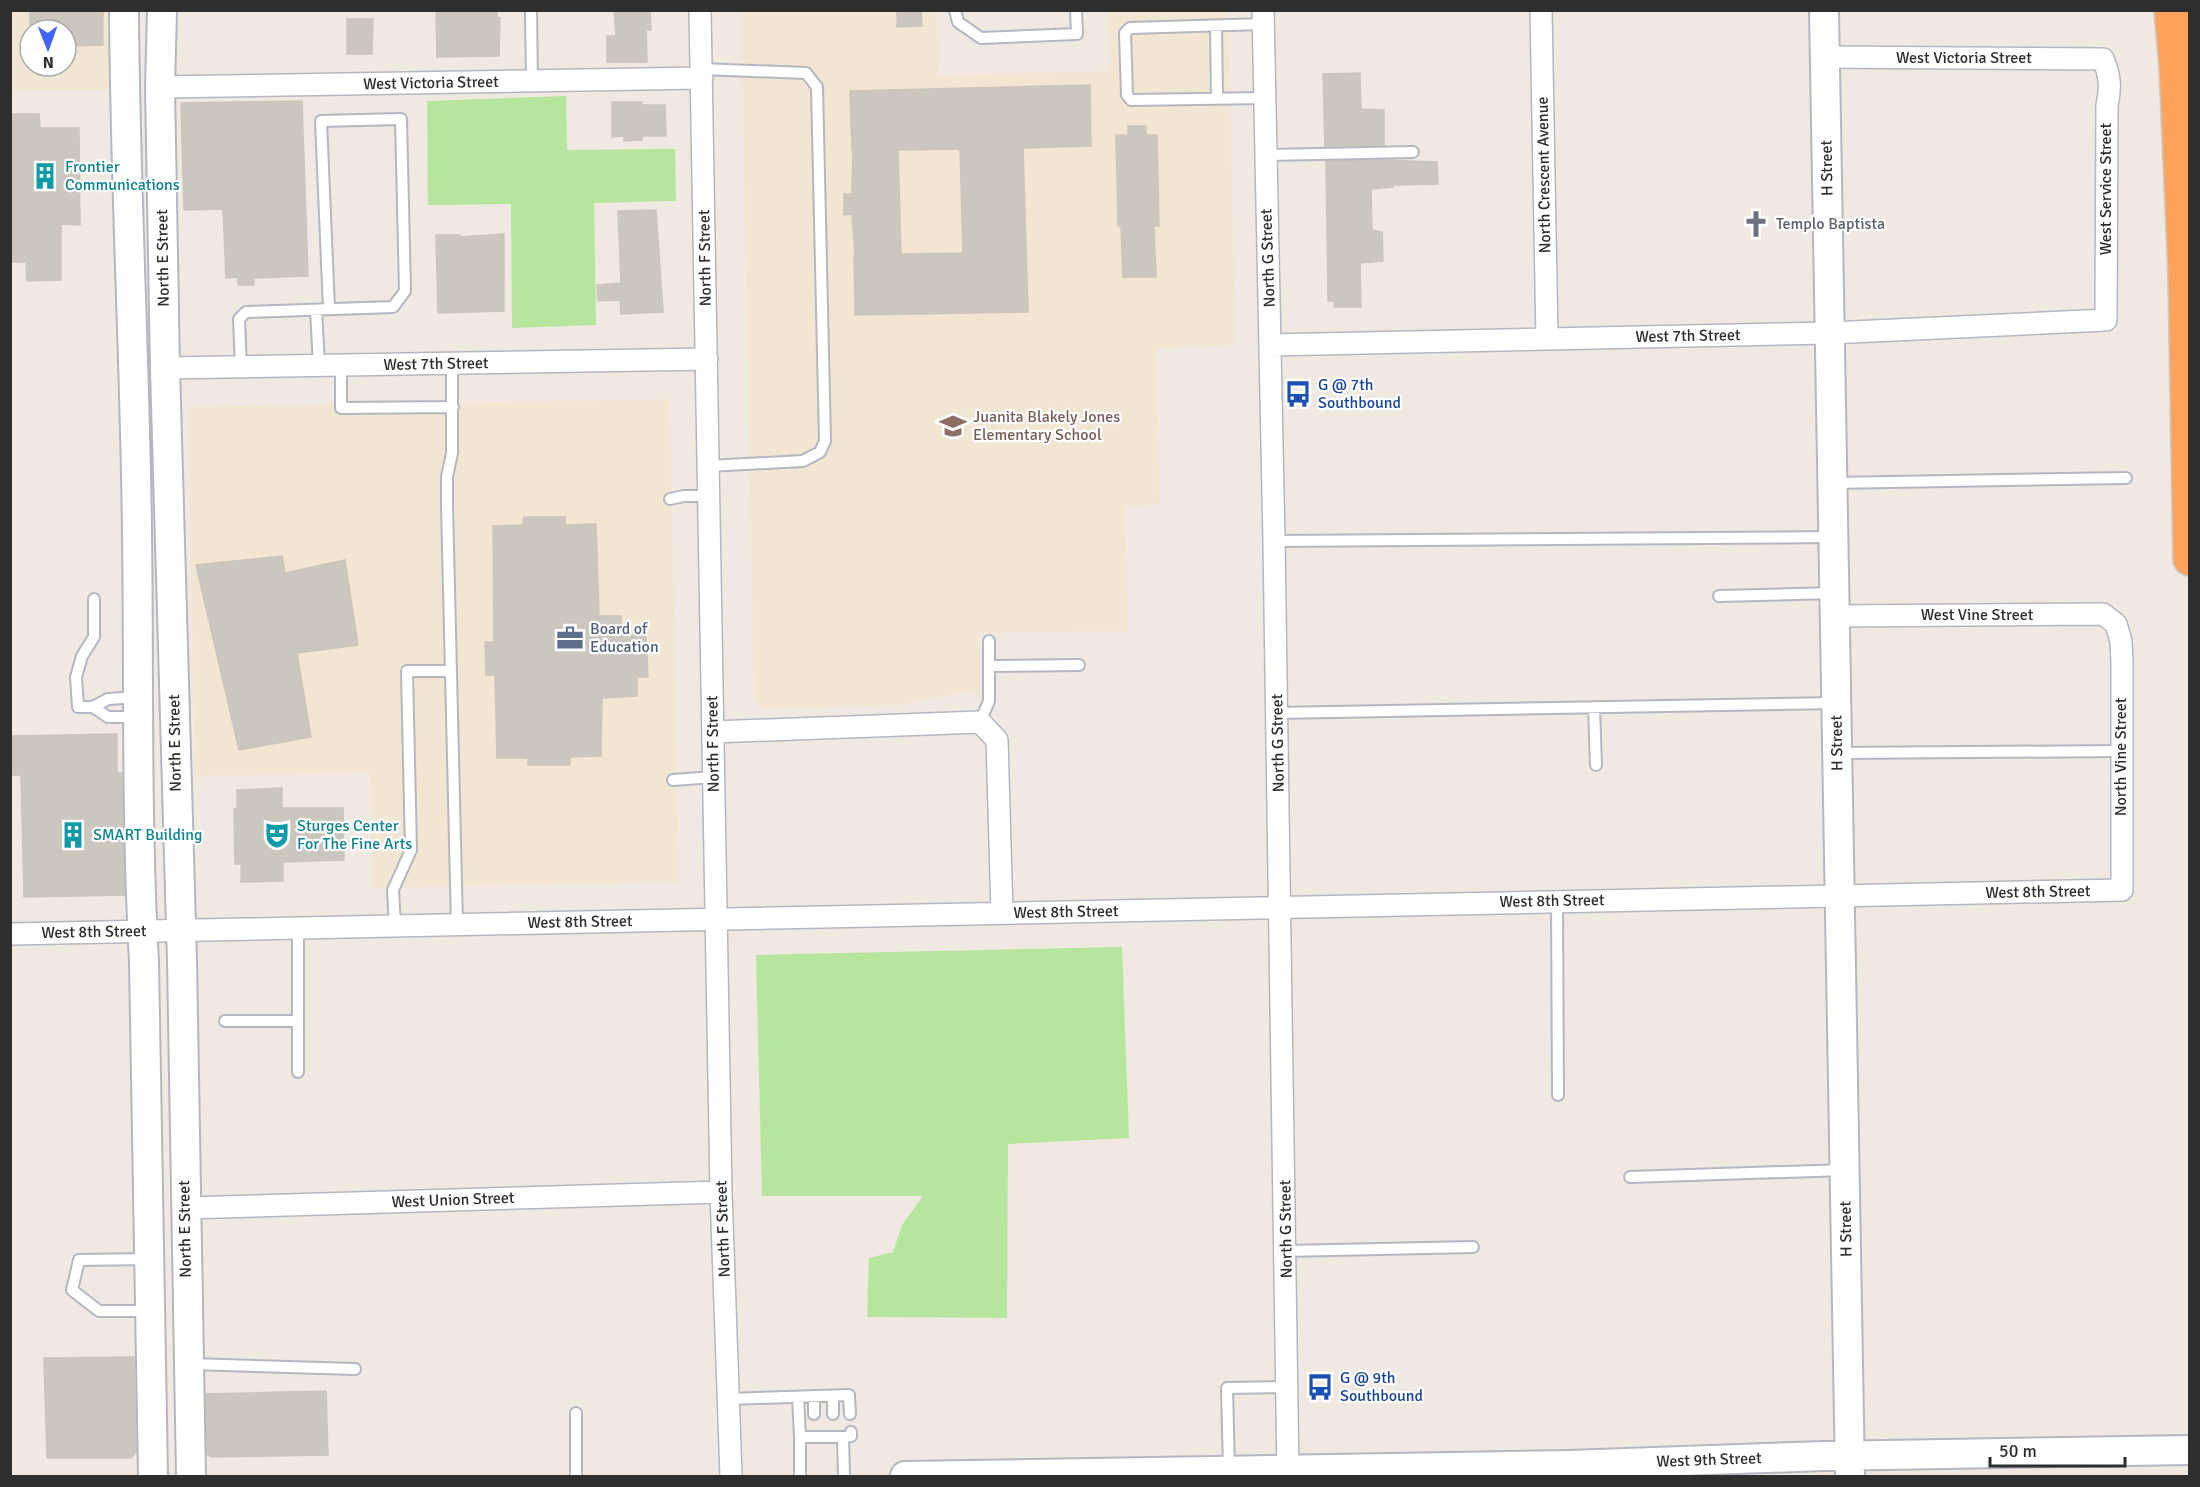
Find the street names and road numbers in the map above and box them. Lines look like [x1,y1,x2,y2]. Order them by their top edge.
street label: West Victoria Street [1896,48,2032,68]
street label: West Victoria Street [363,72,499,94]
street label: North Crescent Avenue [1533,96,1555,254]
street label: West Service Street [2096,122,2116,255]
street label: H Street [1817,139,1837,196]
street label: North G Street [1256,208,1280,308]
street label: North E Street [152,209,174,307]
street label: North F Street [694,209,716,307]
street label: West 7th Street [1635,325,1741,347]
street label: West 7th Street [383,353,489,375]
street label: West Vine Street [1921,605,2034,625]
street label: North G Street [1267,693,1289,793]
street label: North E Street [164,694,186,792]
street label: North F Street [702,695,724,793]
street label: North Vine Street [2111,697,2131,816]
street label: H Street [1827,714,1847,771]
street label: West 8th Street [1985,881,2091,903]
street label: West 8th Street [1499,890,1605,912]
street label: West 8th Street [1013,901,1119,923]
street label: West 8th Street [527,911,633,933]
street label: West 8th Street [41,921,147,943]
street label: North G Street [1275,1179,1297,1279]
street label: North E Street [174,1180,196,1278]
street label: North F Street [711,1180,735,1278]
street label: West Union Street [391,1188,515,1212]
street label: H Street [1836,1200,1856,1257]
street label: West 9th Street [1656,1448,1762,1472]

